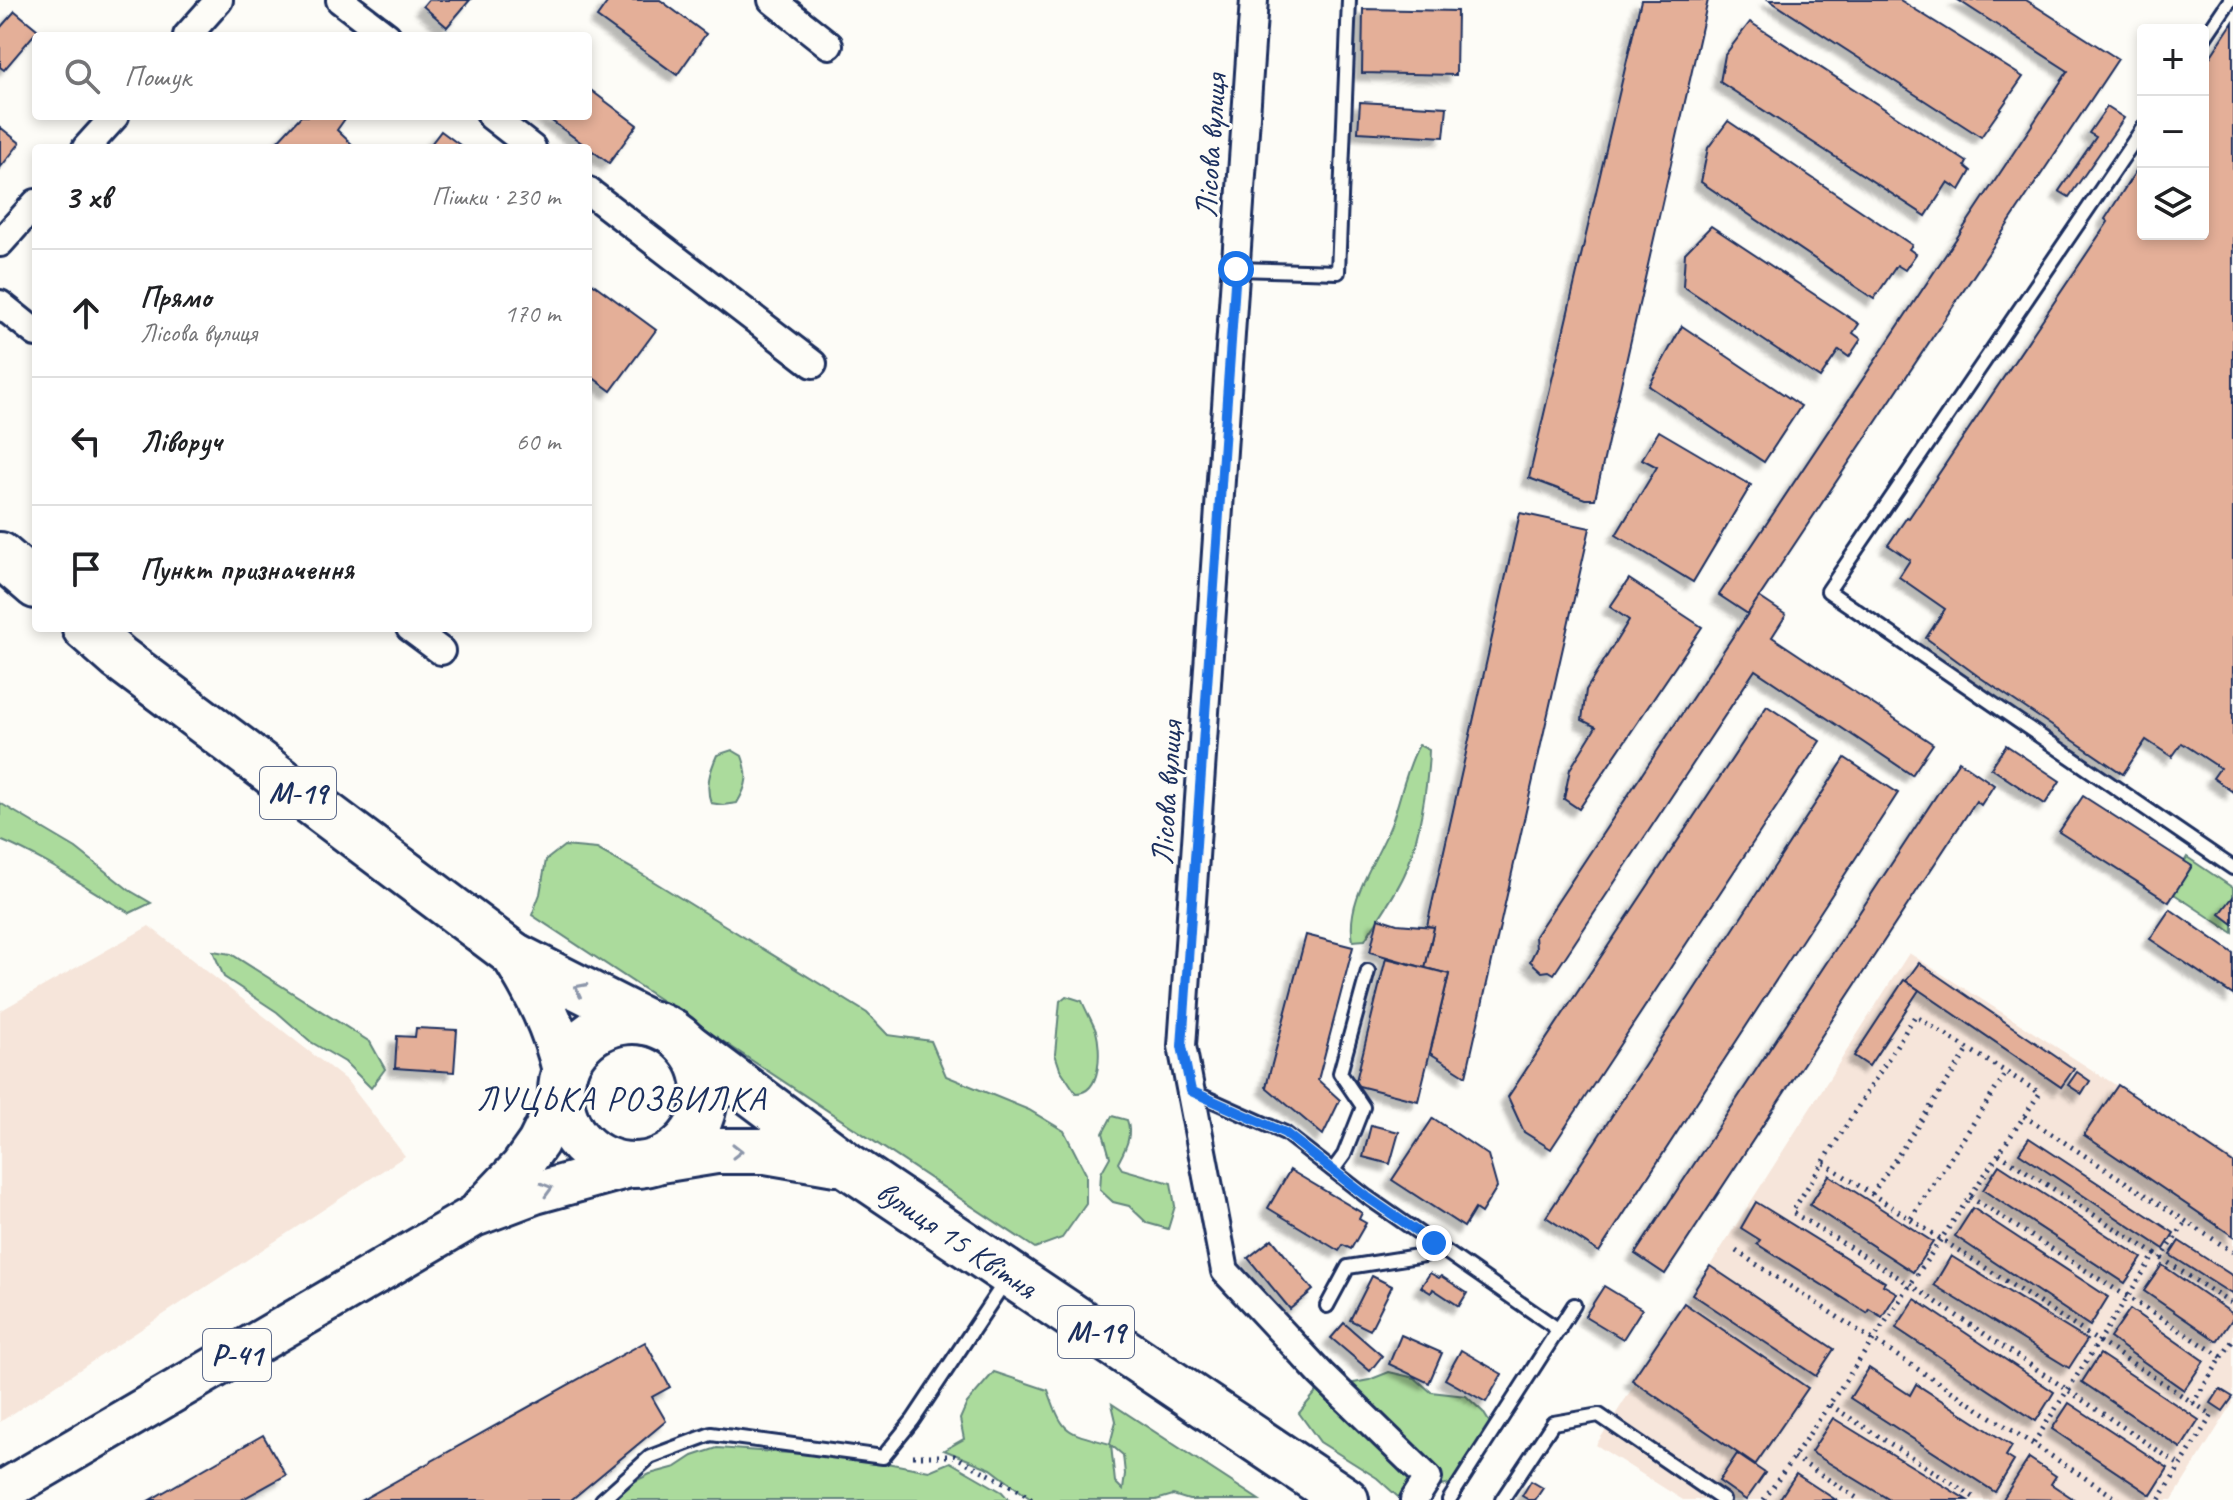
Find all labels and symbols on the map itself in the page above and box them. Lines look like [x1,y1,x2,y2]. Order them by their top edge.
street label: Лісова вулиця [1185,71,1236,219]
route start [1218,251,1254,287]
street label: Лісова вулиця [1141,718,1192,866]
road number: М-19 [260,767,336,819]
one-way arrow [573,983,588,998]
district label: ЛУЦЬКА РОЗВИЛКА [477,1077,767,1120]
one-way arrow [731,1142,744,1160]
street label: вулиця 15 Квітня [869,1171,1046,1309]
one-way arrow [539,1182,553,1199]
route end [1416,1225,1452,1261]
road number: М-19 [1058,1306,1134,1358]
road number: Р-41 [203,1329,271,1381]

